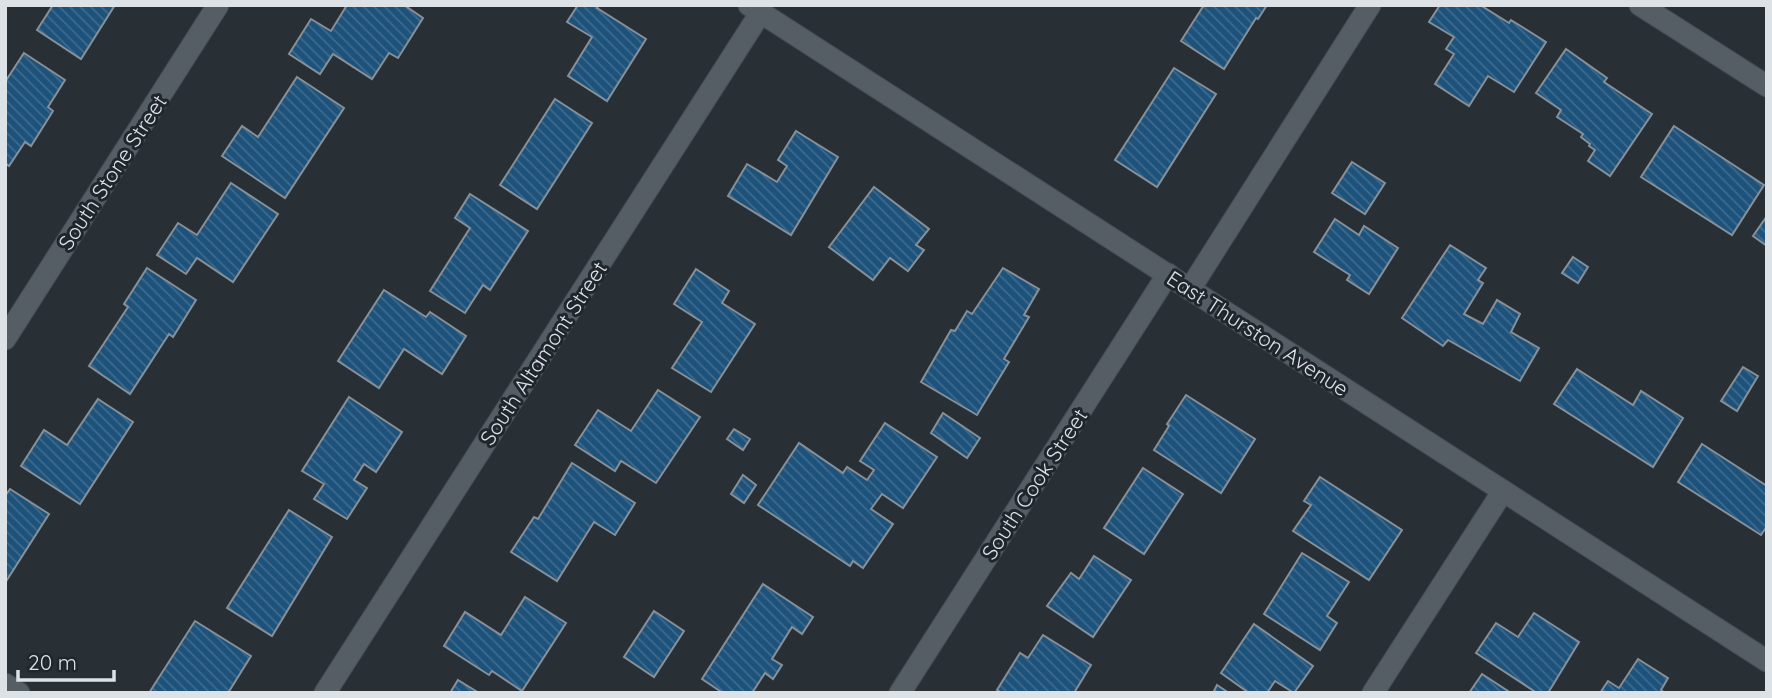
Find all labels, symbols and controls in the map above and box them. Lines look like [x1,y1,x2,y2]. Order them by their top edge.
street label: South Stone Street [52,90,172,254]
street label: South Altamont Street [474,256,612,450]
street label: East Thurston Avenue [1162,265,1354,401]
street label: South Cook Street [976,404,1092,564]
scale bar [18,638,114,682]
text: 20 m [28,649,77,675]

